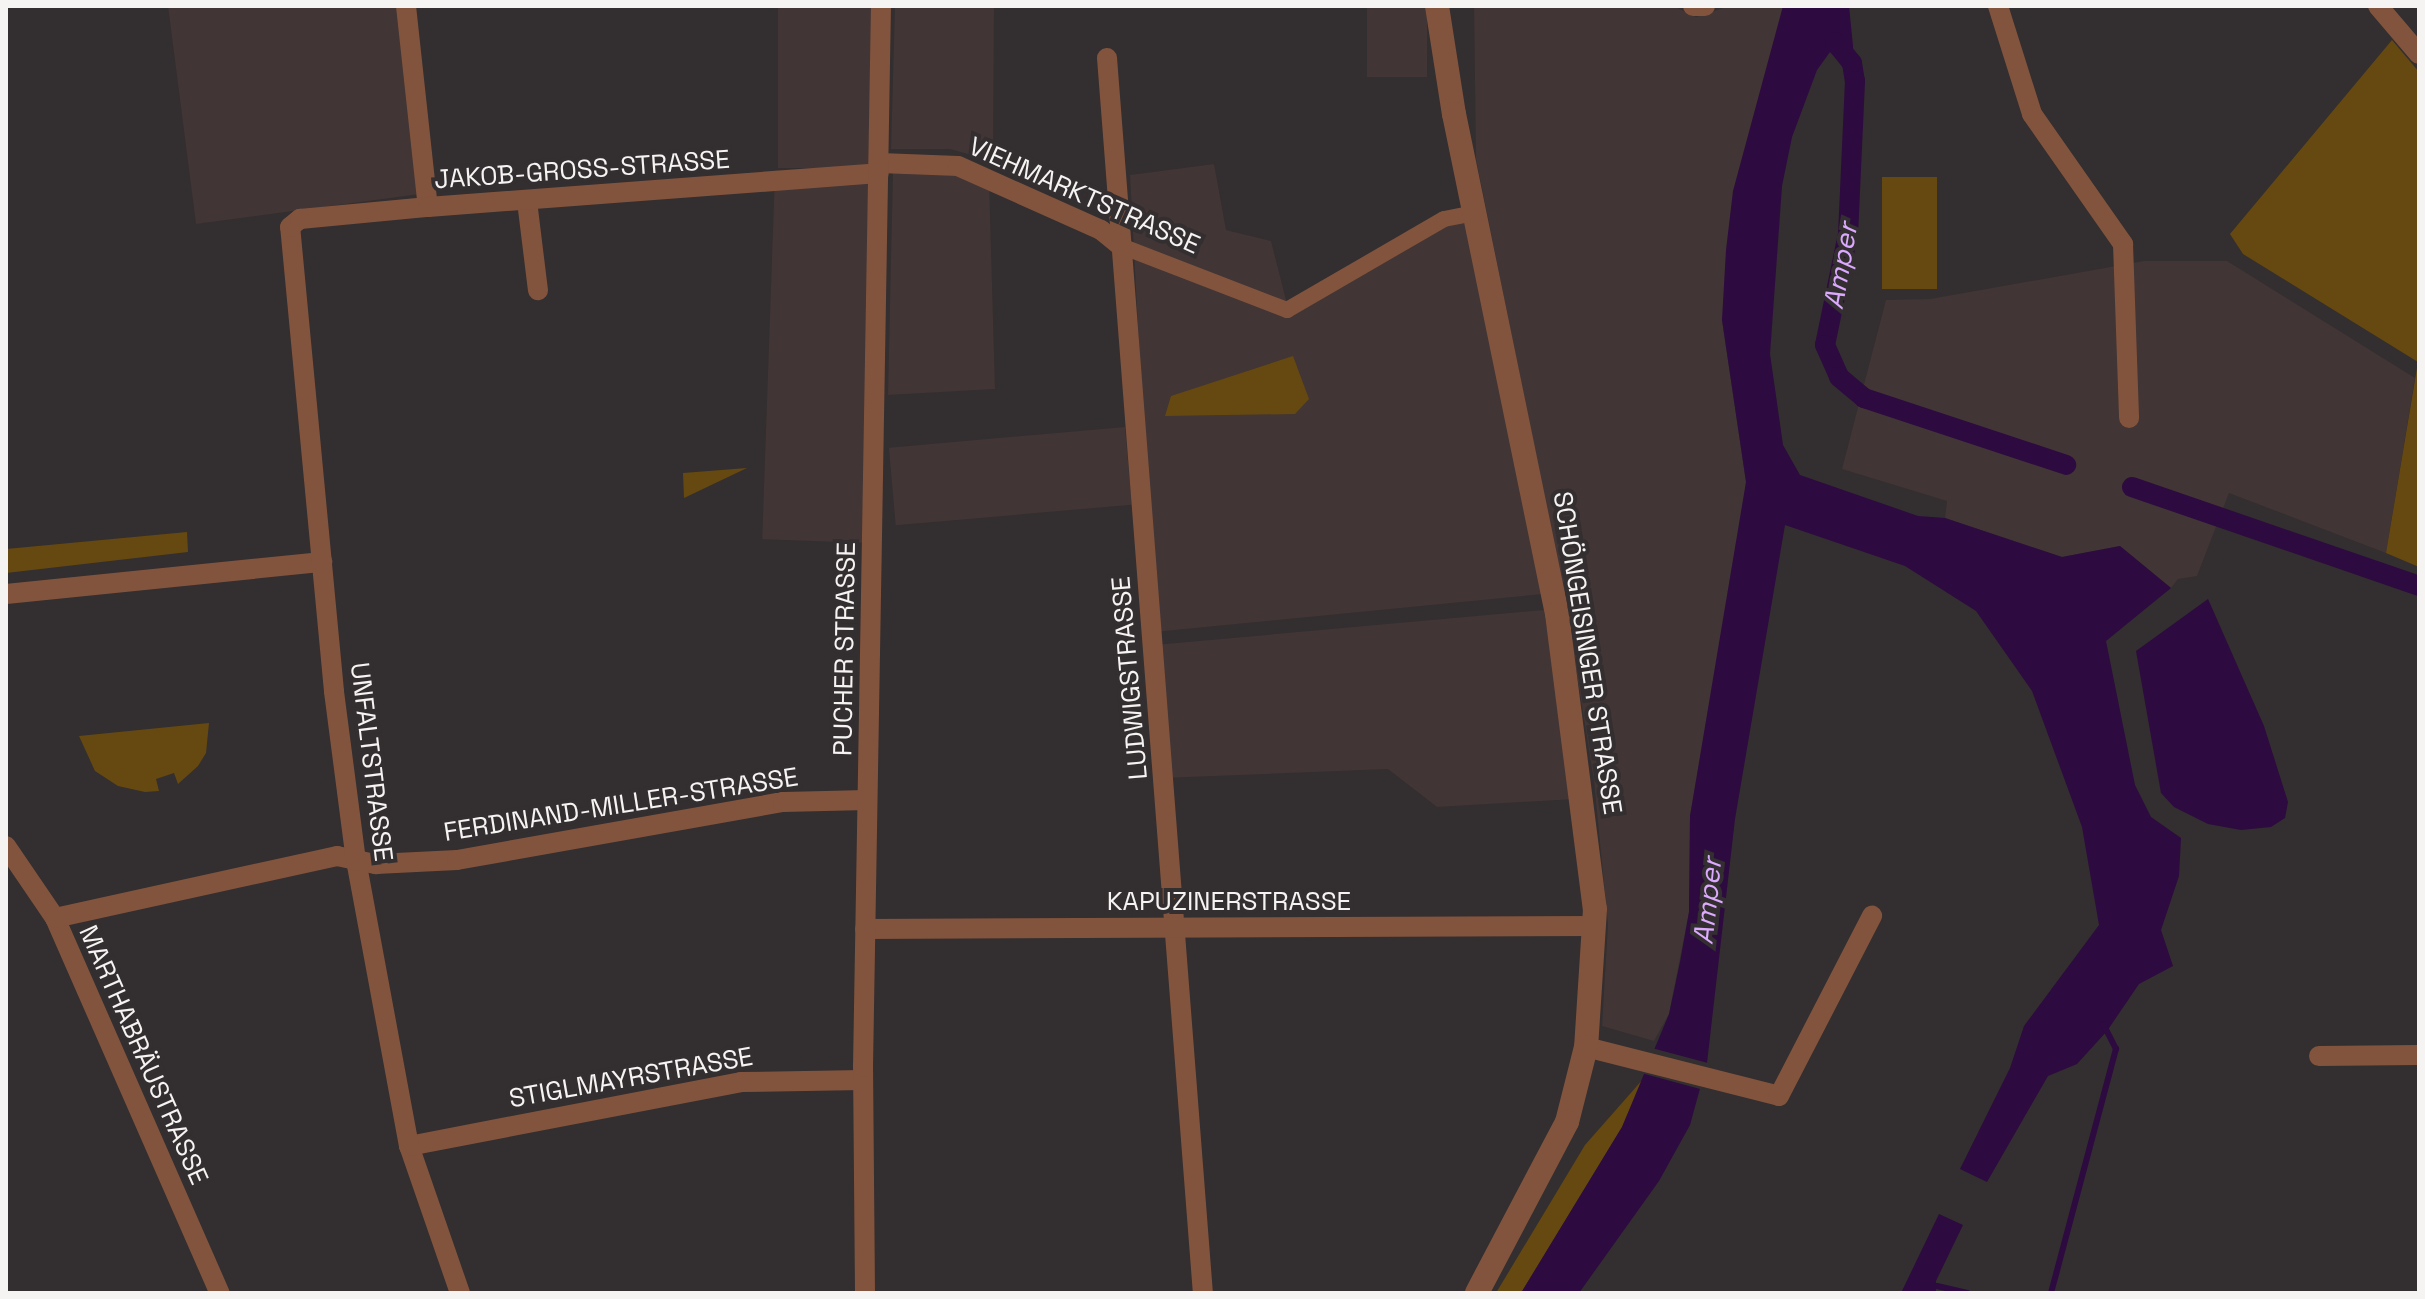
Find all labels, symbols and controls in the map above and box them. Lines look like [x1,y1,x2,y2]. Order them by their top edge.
street label: VIEHMARKTSTRASSE [964,131,1204,261]
street label: JAKOB-GROSS-STRASSE [433,144,731,196]
water label: Amper [1816,220,1864,312]
street label: SCHÖNGEISINGER STRASSE [1546,489,1628,817]
street label: PUCHER STRASSE [828,542,862,756]
street label: LUDWIGSTRASSE [1106,575,1154,781]
street label: UNFALTSTRASSE [343,661,399,863]
street label: FERDINAND-MILLER-STRASSE [442,762,800,848]
water label: Amper [1686,856,1728,946]
street label: KAPUZINERSTRASSE [1107,886,1351,918]
street label: MARTHABRÄUSTRASSE [72,921,214,1189]
street label: STIGLMAYRSTRASSE [507,1041,755,1115]

